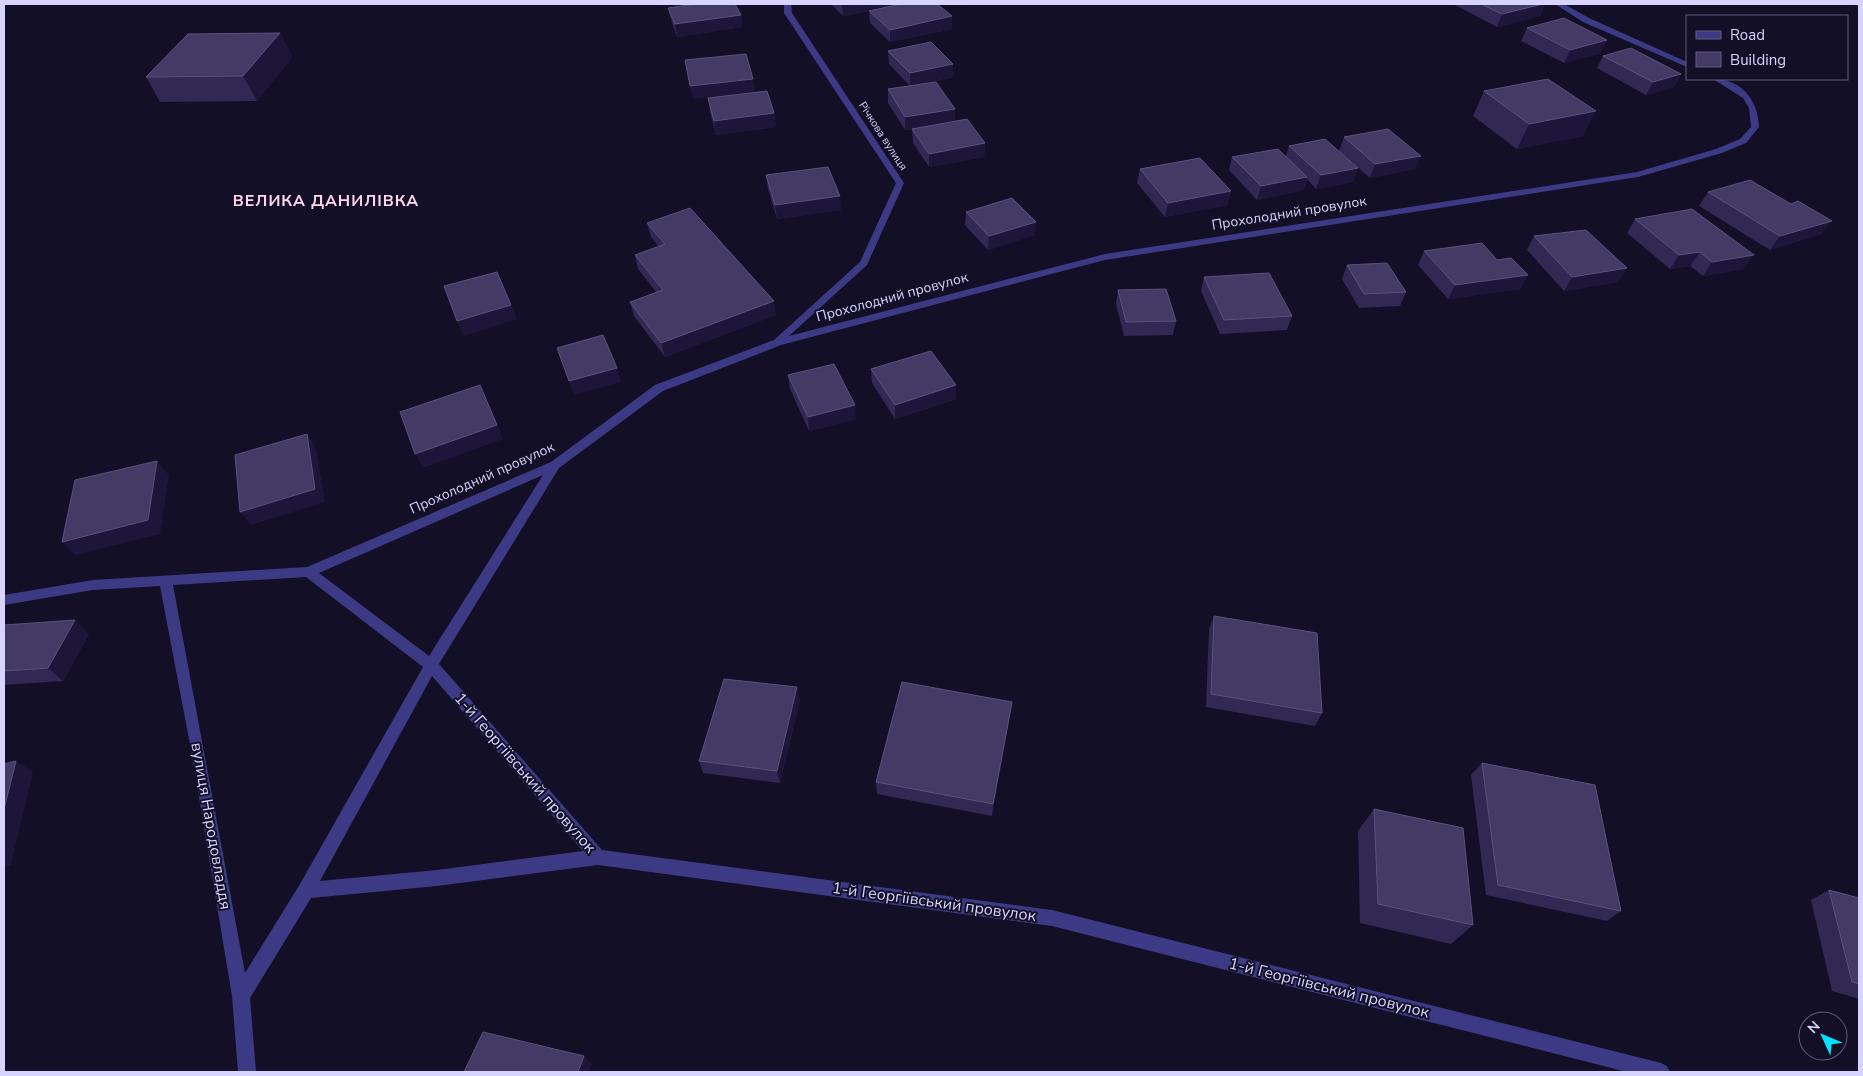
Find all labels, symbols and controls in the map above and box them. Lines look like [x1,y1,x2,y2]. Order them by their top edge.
legend [1686,15,1848,80]
text: Road [1730,25,1765,45]
text: Building [1730,50,1786,70]
street label: Річкова вулиця [855,99,911,173]
district label: ВЕЛИКА ДАНИЛІВКА [233,190,419,212]
street label: Прохолодний провулок [1210,191,1368,235]
street label: Прохолодний провулок [814,267,971,326]
street label: Прохолодний провулок [407,437,558,519]
street label: 1-й Георгіївський провулок [449,688,601,858]
street label: вулиця Народовладдя [185,741,237,911]
street label: 1-й Георгіївський провулок [831,877,1038,927]
street label: 1-й Георгіївський провулок [1226,952,1432,1024]
north arrow [1798,1011,1848,1061]
text: N [1804,1017,1824,1038]

